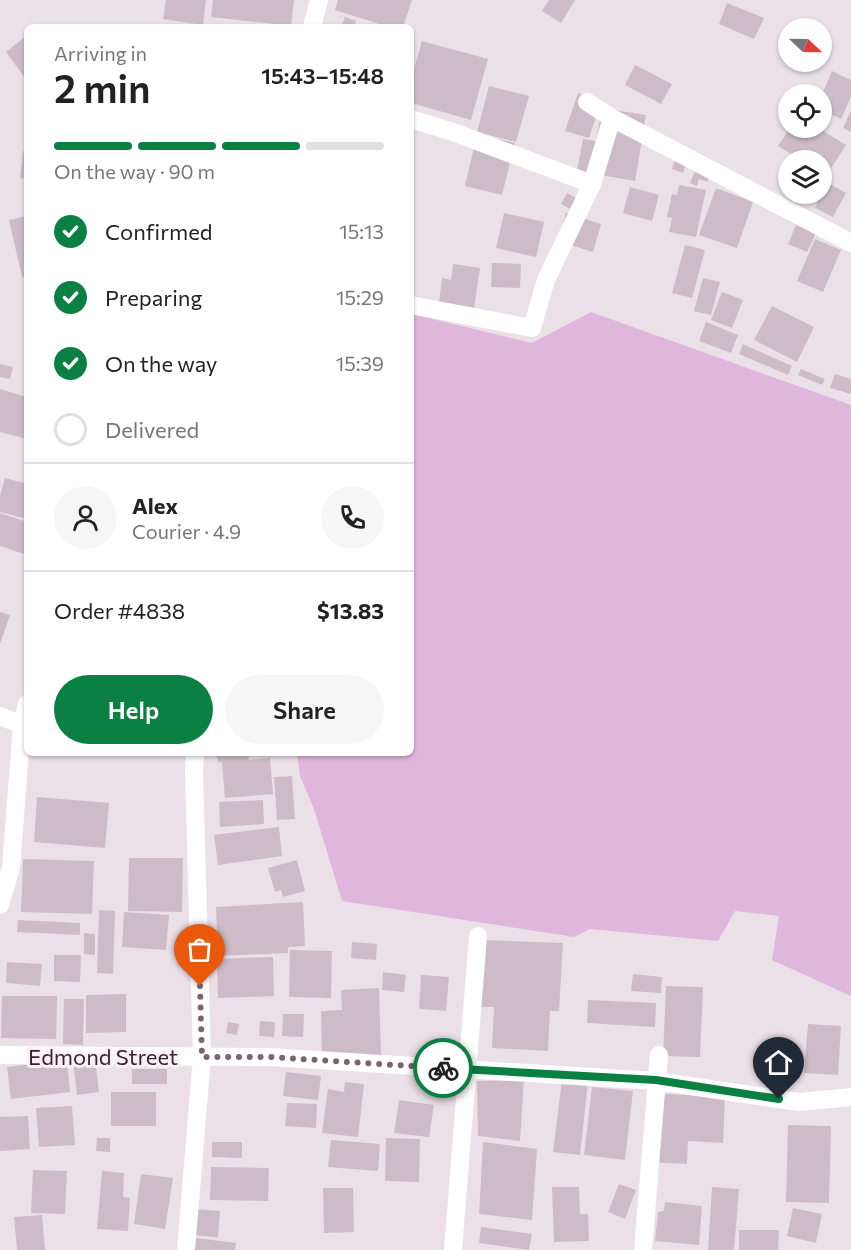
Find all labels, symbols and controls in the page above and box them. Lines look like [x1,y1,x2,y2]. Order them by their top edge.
north arrow [778,18,832,72]
map controls [778,18,832,204]
text: Arriving in [54,41,147,65]
text: 15:43–15:48 [261,62,384,89]
text: 2 min [54,63,151,111]
button: locate [778,84,832,138]
button: layers [778,150,832,204]
text: On the way · 90 m [54,159,215,183]
icon: check [54,215,87,248]
text: Confirmed [105,218,212,245]
text: 15:13 [339,219,384,243]
icon: check [54,281,87,314]
text: Preparing [105,284,202,311]
text: 15:29 [336,285,384,309]
icon: check [54,347,87,380]
text: On the way [105,350,217,377]
text: 15:39 [336,351,384,375]
text: Delivered [105,416,199,443]
button: person [54,486,117,549]
button: phone [321,486,384,549]
text: Alex [132,492,178,519]
text: Courier · 4.9 [132,519,241,543]
text: Order #4838 [54,597,185,624]
text: $13.83 [317,597,384,624]
button: Help [54,675,213,744]
button: Share [225,675,384,744]
pin [174,924,225,986]
icon: bag [183,933,216,966]
pin [753,1037,804,1099]
courier [413,1038,473,1098]
street label: Edmond Street [28,1043,178,1070]
icon: home [762,1046,795,1079]
icon: bike [427,1052,460,1085]

